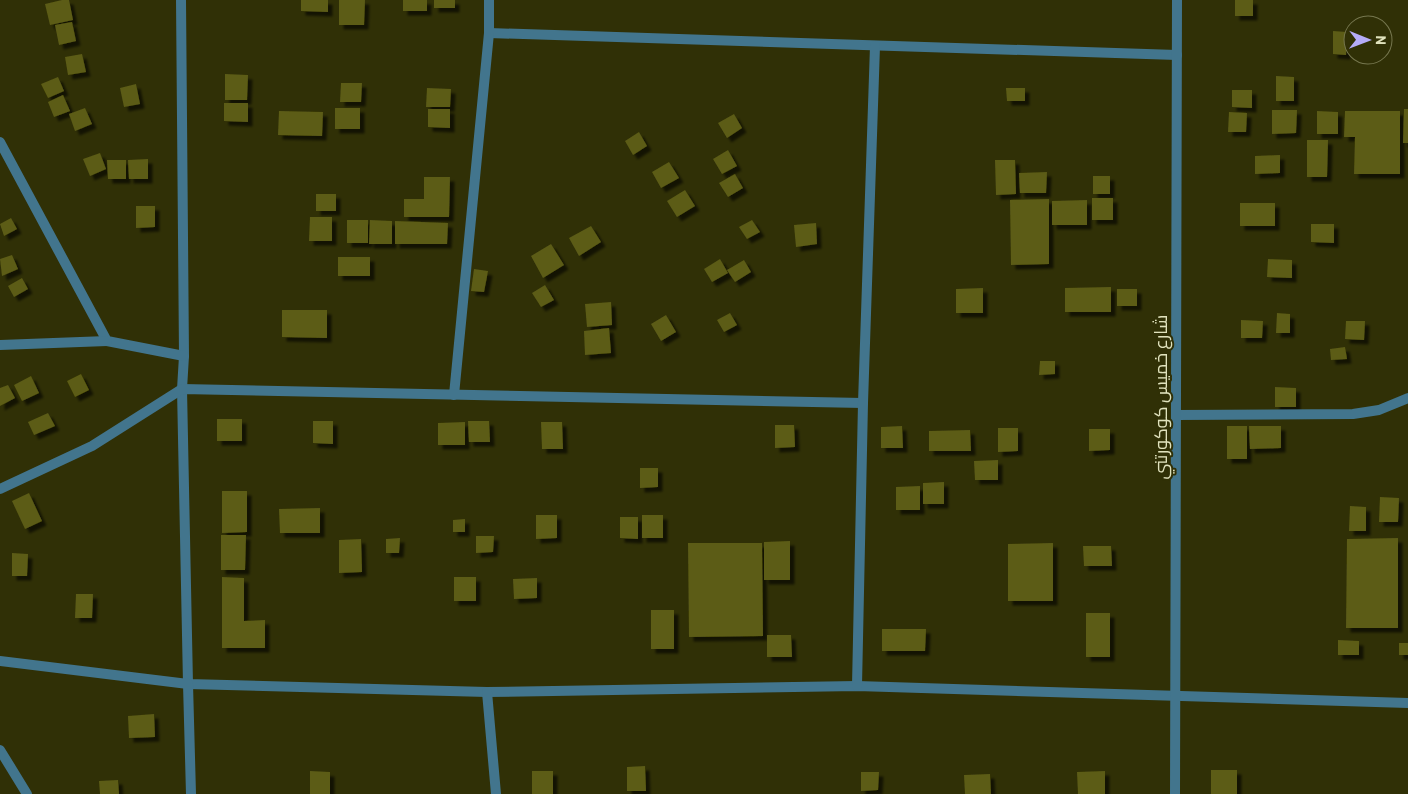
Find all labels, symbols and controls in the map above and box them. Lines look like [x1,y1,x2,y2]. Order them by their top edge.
north arrow [1343,15,1393,65]
text: N [1373,35,1390,45]
street label: شارع خميس كوكورتني [1149,315,1175,479]

